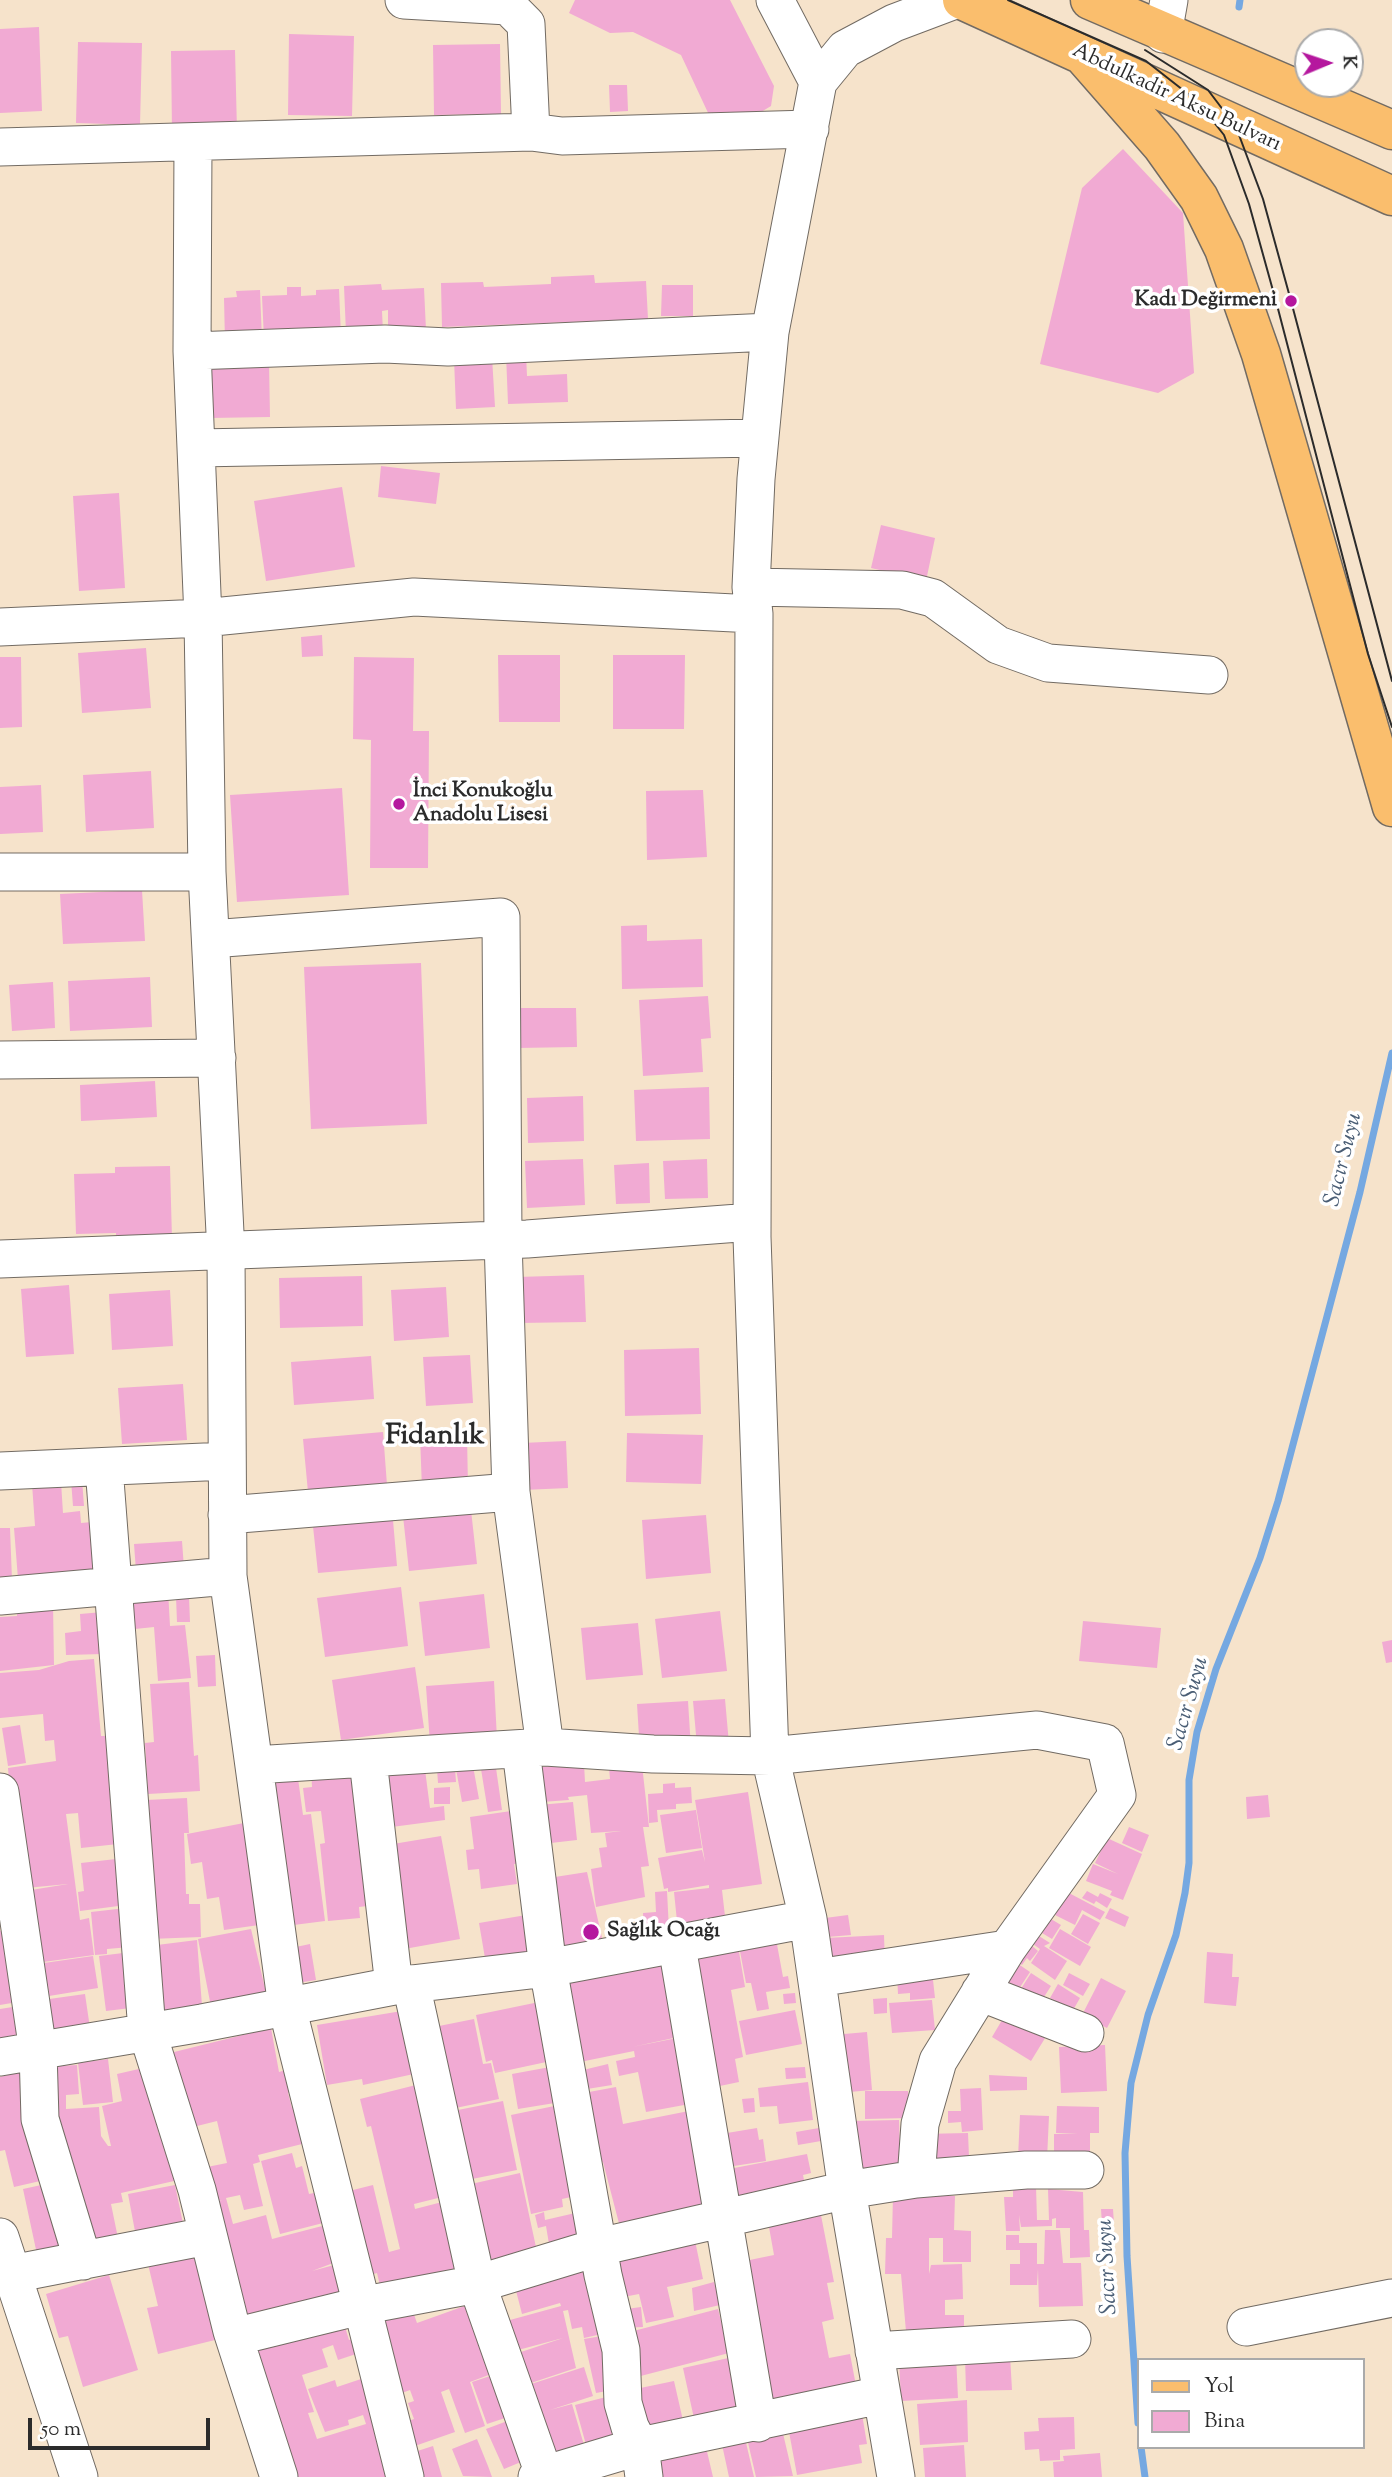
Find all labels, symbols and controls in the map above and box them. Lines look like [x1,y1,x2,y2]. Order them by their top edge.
north arrow [1294,28,1364,98]
street label: Abdulkadir Aksu Bulvarı [1068,39,1284,159]
text: K [1335,55,1362,70]
place label: Kadı Değirmeni [1134,288,1277,314]
marker: Kadı Değirmeni [1283,293,1299,309]
place label: İnci Konukoğlu Anadolu Lisesi [413,779,553,829]
marker: İnci Konukoğlu Anadolu Lisesi [391,796,407,812]
water label: Sacır Suyu [1320,1110,1370,1210]
district label: Fidanlık [385,1421,485,1455]
water label: Sacır Suyu [1164,1654,1216,1754]
place label: Sağlık Ocağı [607,1919,720,1945]
marker: Sağlık Ocağı [581,1922,601,1942]
water label: Sacır Suyu [1093,2219,1125,2315]
legend [1136,2358,1364,2449]
text: Yol [1204,2372,1234,2402]
scale bar [32,2404,214,2448]
text: Bina [1204,2407,1245,2437]
text: 50 m [41,2415,81,2445]

